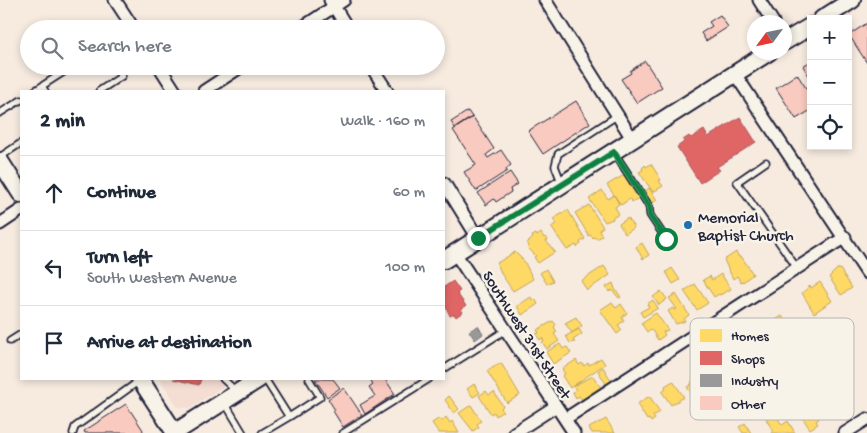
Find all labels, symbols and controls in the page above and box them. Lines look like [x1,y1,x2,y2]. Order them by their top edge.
north arrow [747,15,792,60]
map controls [807,15,852,150]
button: + [807,15,852,60]
search box [20,20,445,75]
icon: search [38,34,66,62]
text: Search here [78,36,172,59]
button: − [807,60,852,105]
button: locate [807,105,852,150]
text: 2 min [40,110,85,135]
text: Walk · 160 m [340,113,425,132]
icon: ahead [40,179,68,207]
text: Continue [87,182,156,205]
text: 60 m [393,184,425,203]
place label: Memorial Baptist Church [697,210,794,247]
marker: Memorial Baptist Church [682,219,694,231]
route end [467,227,490,250]
route start [655,228,678,251]
text: Turn left [87,247,151,270]
icon: left [40,254,68,282]
text: 100 m [385,259,425,278]
street label: Southwest 31st Street [477,268,574,405]
text: South Western Avenue [87,270,237,289]
legend [690,318,854,420]
icon: arrive [40,329,68,357]
text: Homes [731,329,769,346]
text: Arrive at destination [87,332,251,355]
text: Shops [731,352,765,369]
text: Industry [731,374,779,391]
text: Other [731,397,766,414]

